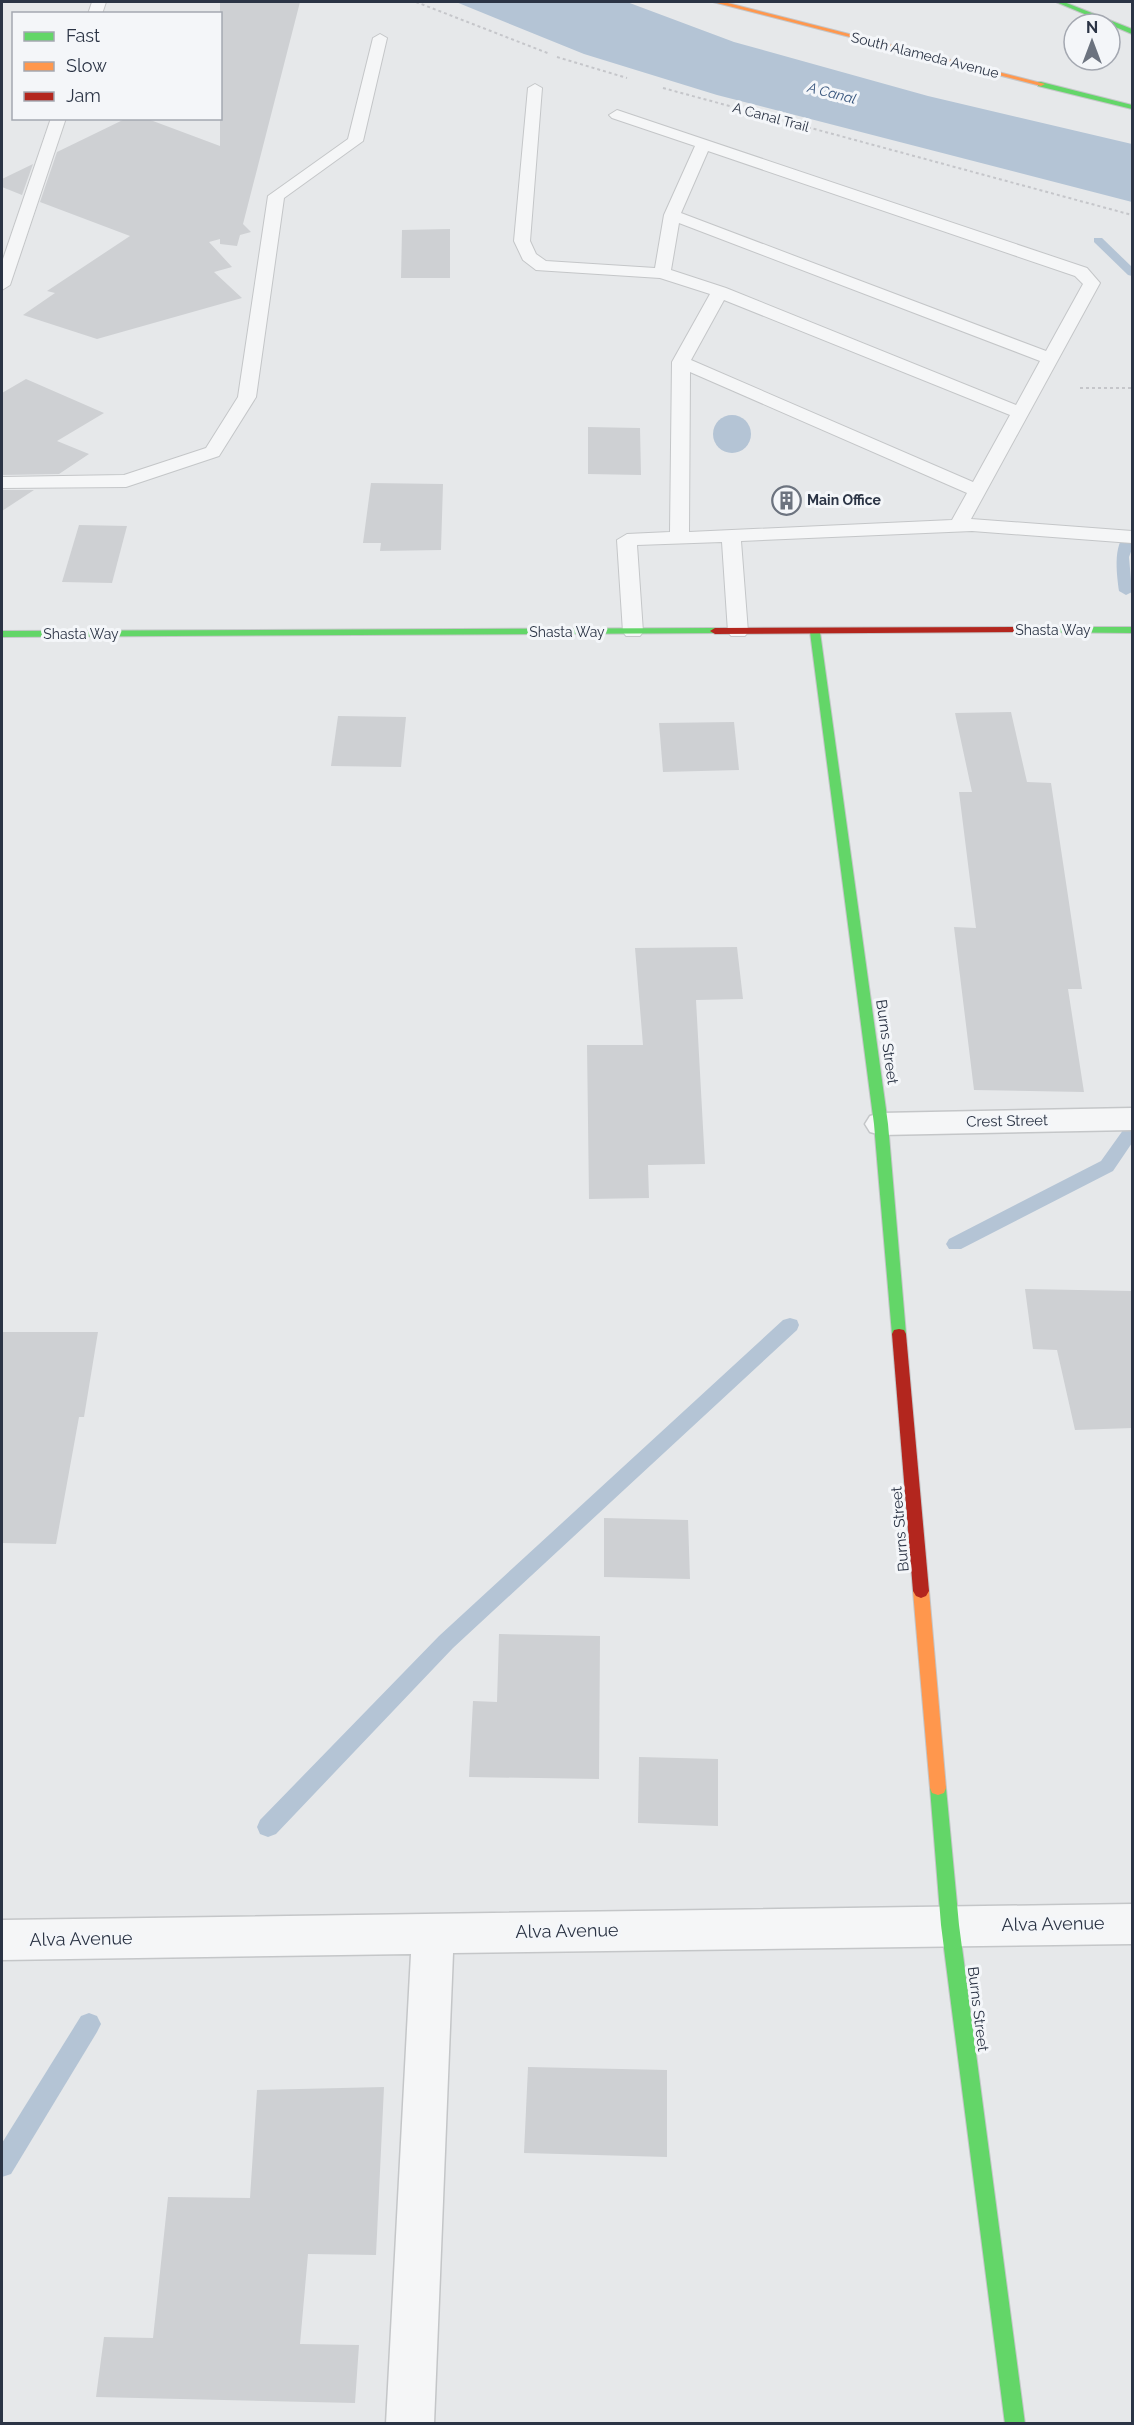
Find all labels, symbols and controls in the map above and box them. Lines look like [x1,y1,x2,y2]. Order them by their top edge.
legend [12,12,222,120]
north arrow [1062,12,1122,72]
text: N [1086,18,1098,37]
text: Fast [66,25,100,46]
street label: South Alameda Avenue [849,29,1001,81]
text: Slow [66,55,107,76]
water label: A Canal [805,79,858,107]
text: Jam [66,85,101,106]
street label: A Canal Trail [731,99,811,135]
building icon: Main Office [770,484,802,516]
place label: Main Office [807,492,881,508]
street label: Shasta Way [1015,622,1091,638]
street label: Shasta Way [529,624,605,640]
street label: Shasta Way [43,626,119,642]
street label: Burns Street [872,998,902,1086]
street label: Crest Street [966,1111,1048,1131]
street label: Burns Street [887,1486,913,1572]
street label: Alva Avenue [1001,1912,1105,1935]
street label: Alva Avenue [515,1919,619,1942]
street label: Alva Avenue [29,1927,133,1950]
street label: Burns Street [964,1965,992,2053]

